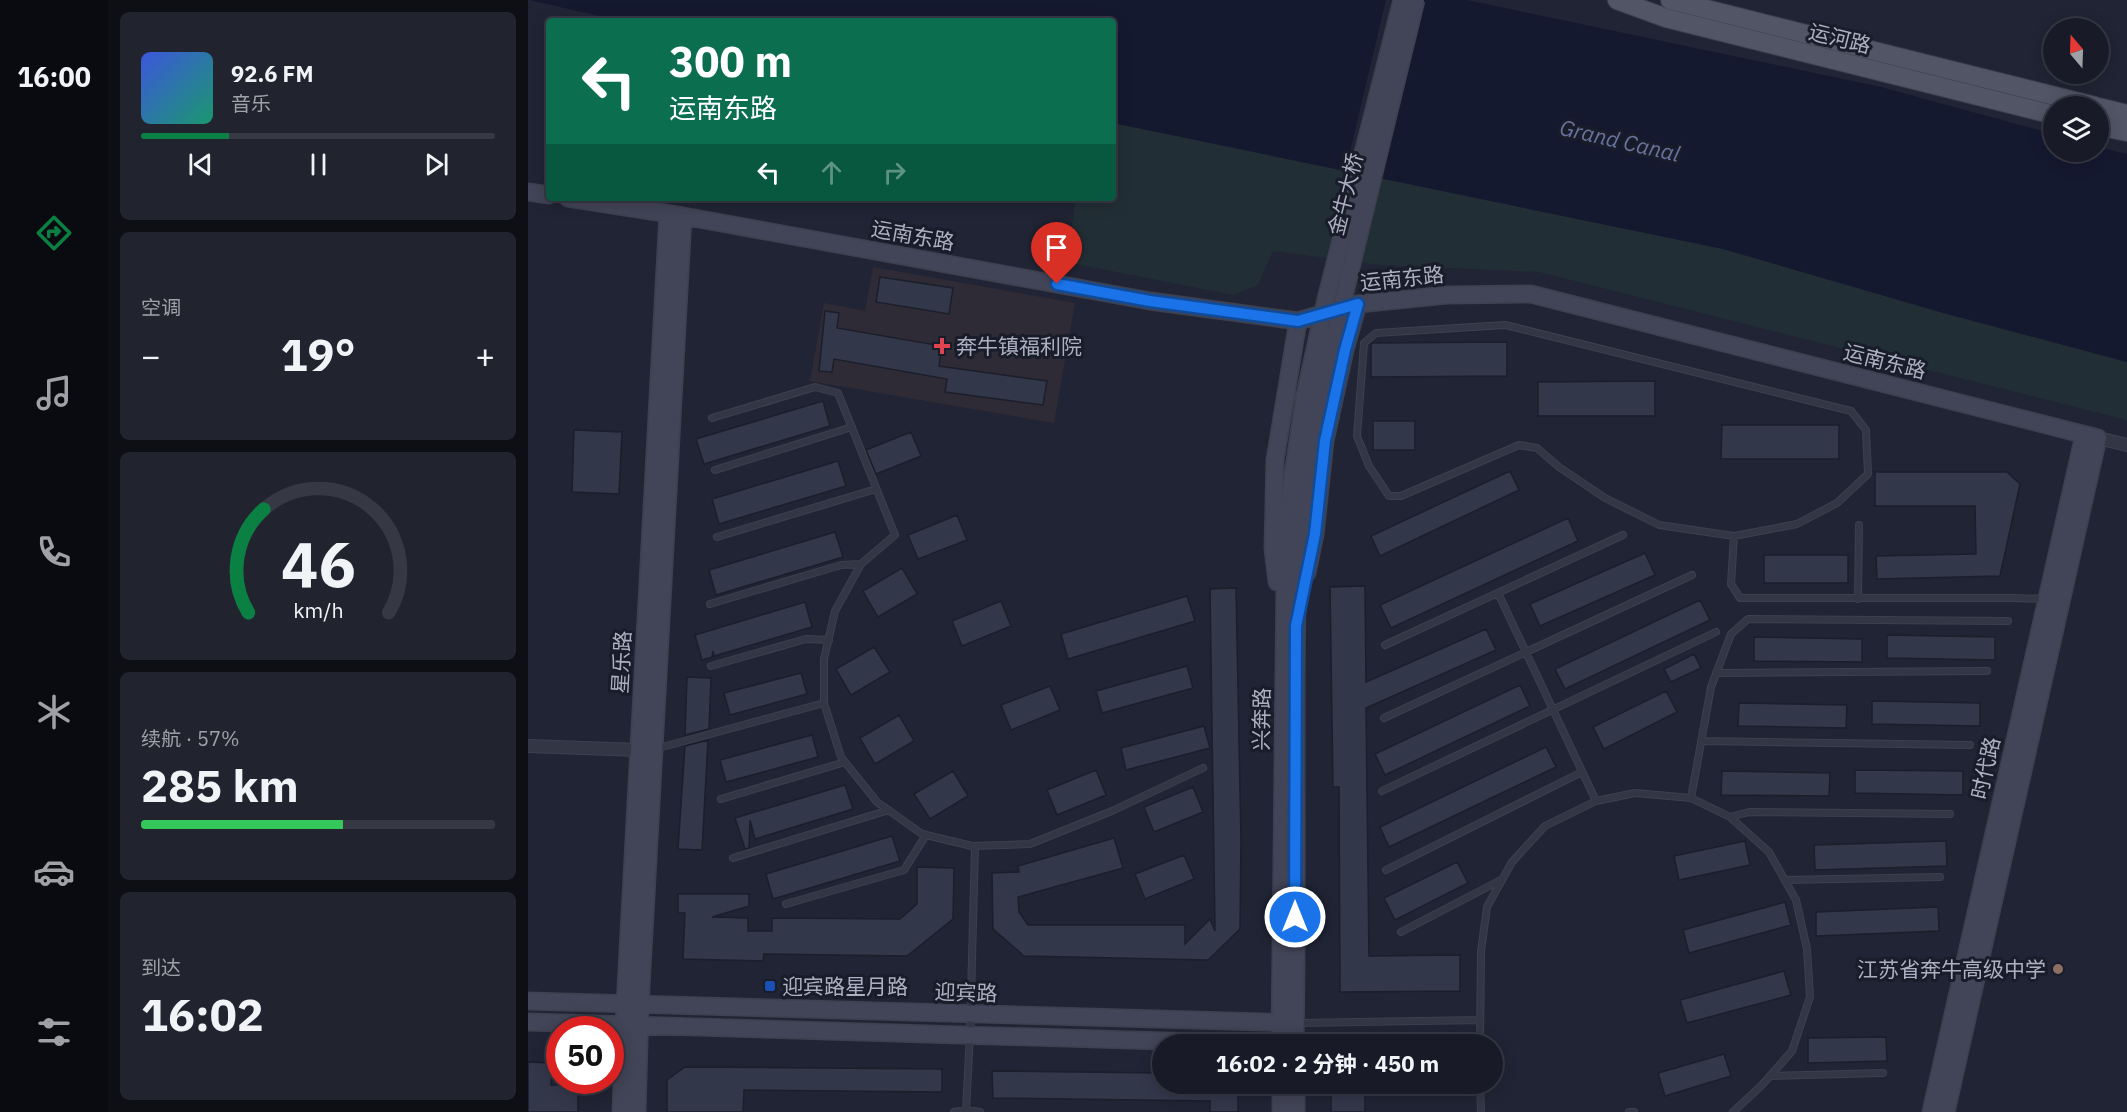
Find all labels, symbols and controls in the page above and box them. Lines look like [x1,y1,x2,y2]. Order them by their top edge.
street label: 运河路 [1806,17,1874,59]
north arrow [2043,18,2109,84]
map controls [2043,18,2109,162]
text: 300 m [669,34,792,89]
icon: left [570,42,648,120]
text: 16:00 [17,59,91,94]
text: 92.6 FM [231,59,314,88]
text: 音乐 [231,90,271,117]
text: 运南东路 [669,90,777,125]
button: layers [2043,96,2109,162]
water label: Grand Canal [1557,112,1683,168]
icon: previous [184,148,217,181]
icon: pause [302,148,335,181]
icon: next [420,148,453,181]
street label: 金牛大桥 [1321,150,1369,238]
icon: left [752,156,785,189]
icon: ahead [815,156,848,189]
icon: right [878,156,911,189]
icon: directions [33,212,75,254]
street label: 运南东路 [869,214,957,256]
pin [1031,222,1082,284]
icon: arrive [1040,231,1073,264]
street label: 运南东路 [1359,260,1445,296]
text: 空调 [141,294,181,321]
text: 19° [280,325,356,383]
place label: 奔牛镇福利院 [956,332,1082,360]
text: − [141,334,161,377]
text: + [475,334,495,377]
marker: 奔牛镇福利院 [933,337,951,355]
street label: 运南东路 [1841,337,1929,385]
icon: music [33,372,75,414]
text: 46 [281,523,355,604]
icon: phone [33,531,75,573]
text: km/h [293,596,343,624]
street label: 星乐路 [605,630,637,694]
street label: 兴奔路 [1246,687,1276,751]
icon: climate [33,691,75,733]
text: 续航 · 57% [141,725,240,752]
street label: 时代路 [1964,734,2006,802]
text: 285 km [141,756,299,814]
icon: car [33,851,75,893]
position arrow [1263,885,1327,949]
text: 到达 [141,954,181,981]
place label: 江苏省奔牛高级中学 [1857,955,2046,983]
marker: 江苏省奔牛高级中学 [2051,962,2065,976]
place label: 迎宾路星月路 [782,972,908,1000]
street label: 迎宾路 [934,977,998,1007]
marker: 迎宾路星月路 [763,979,777,993]
text: 16:02 [141,985,264,1043]
icon: filters [33,1011,75,1053]
speed limit sign: 50 [546,1016,624,1094]
text: 16:02 · 2 分钟 · 450 m [1216,1049,1439,1078]

